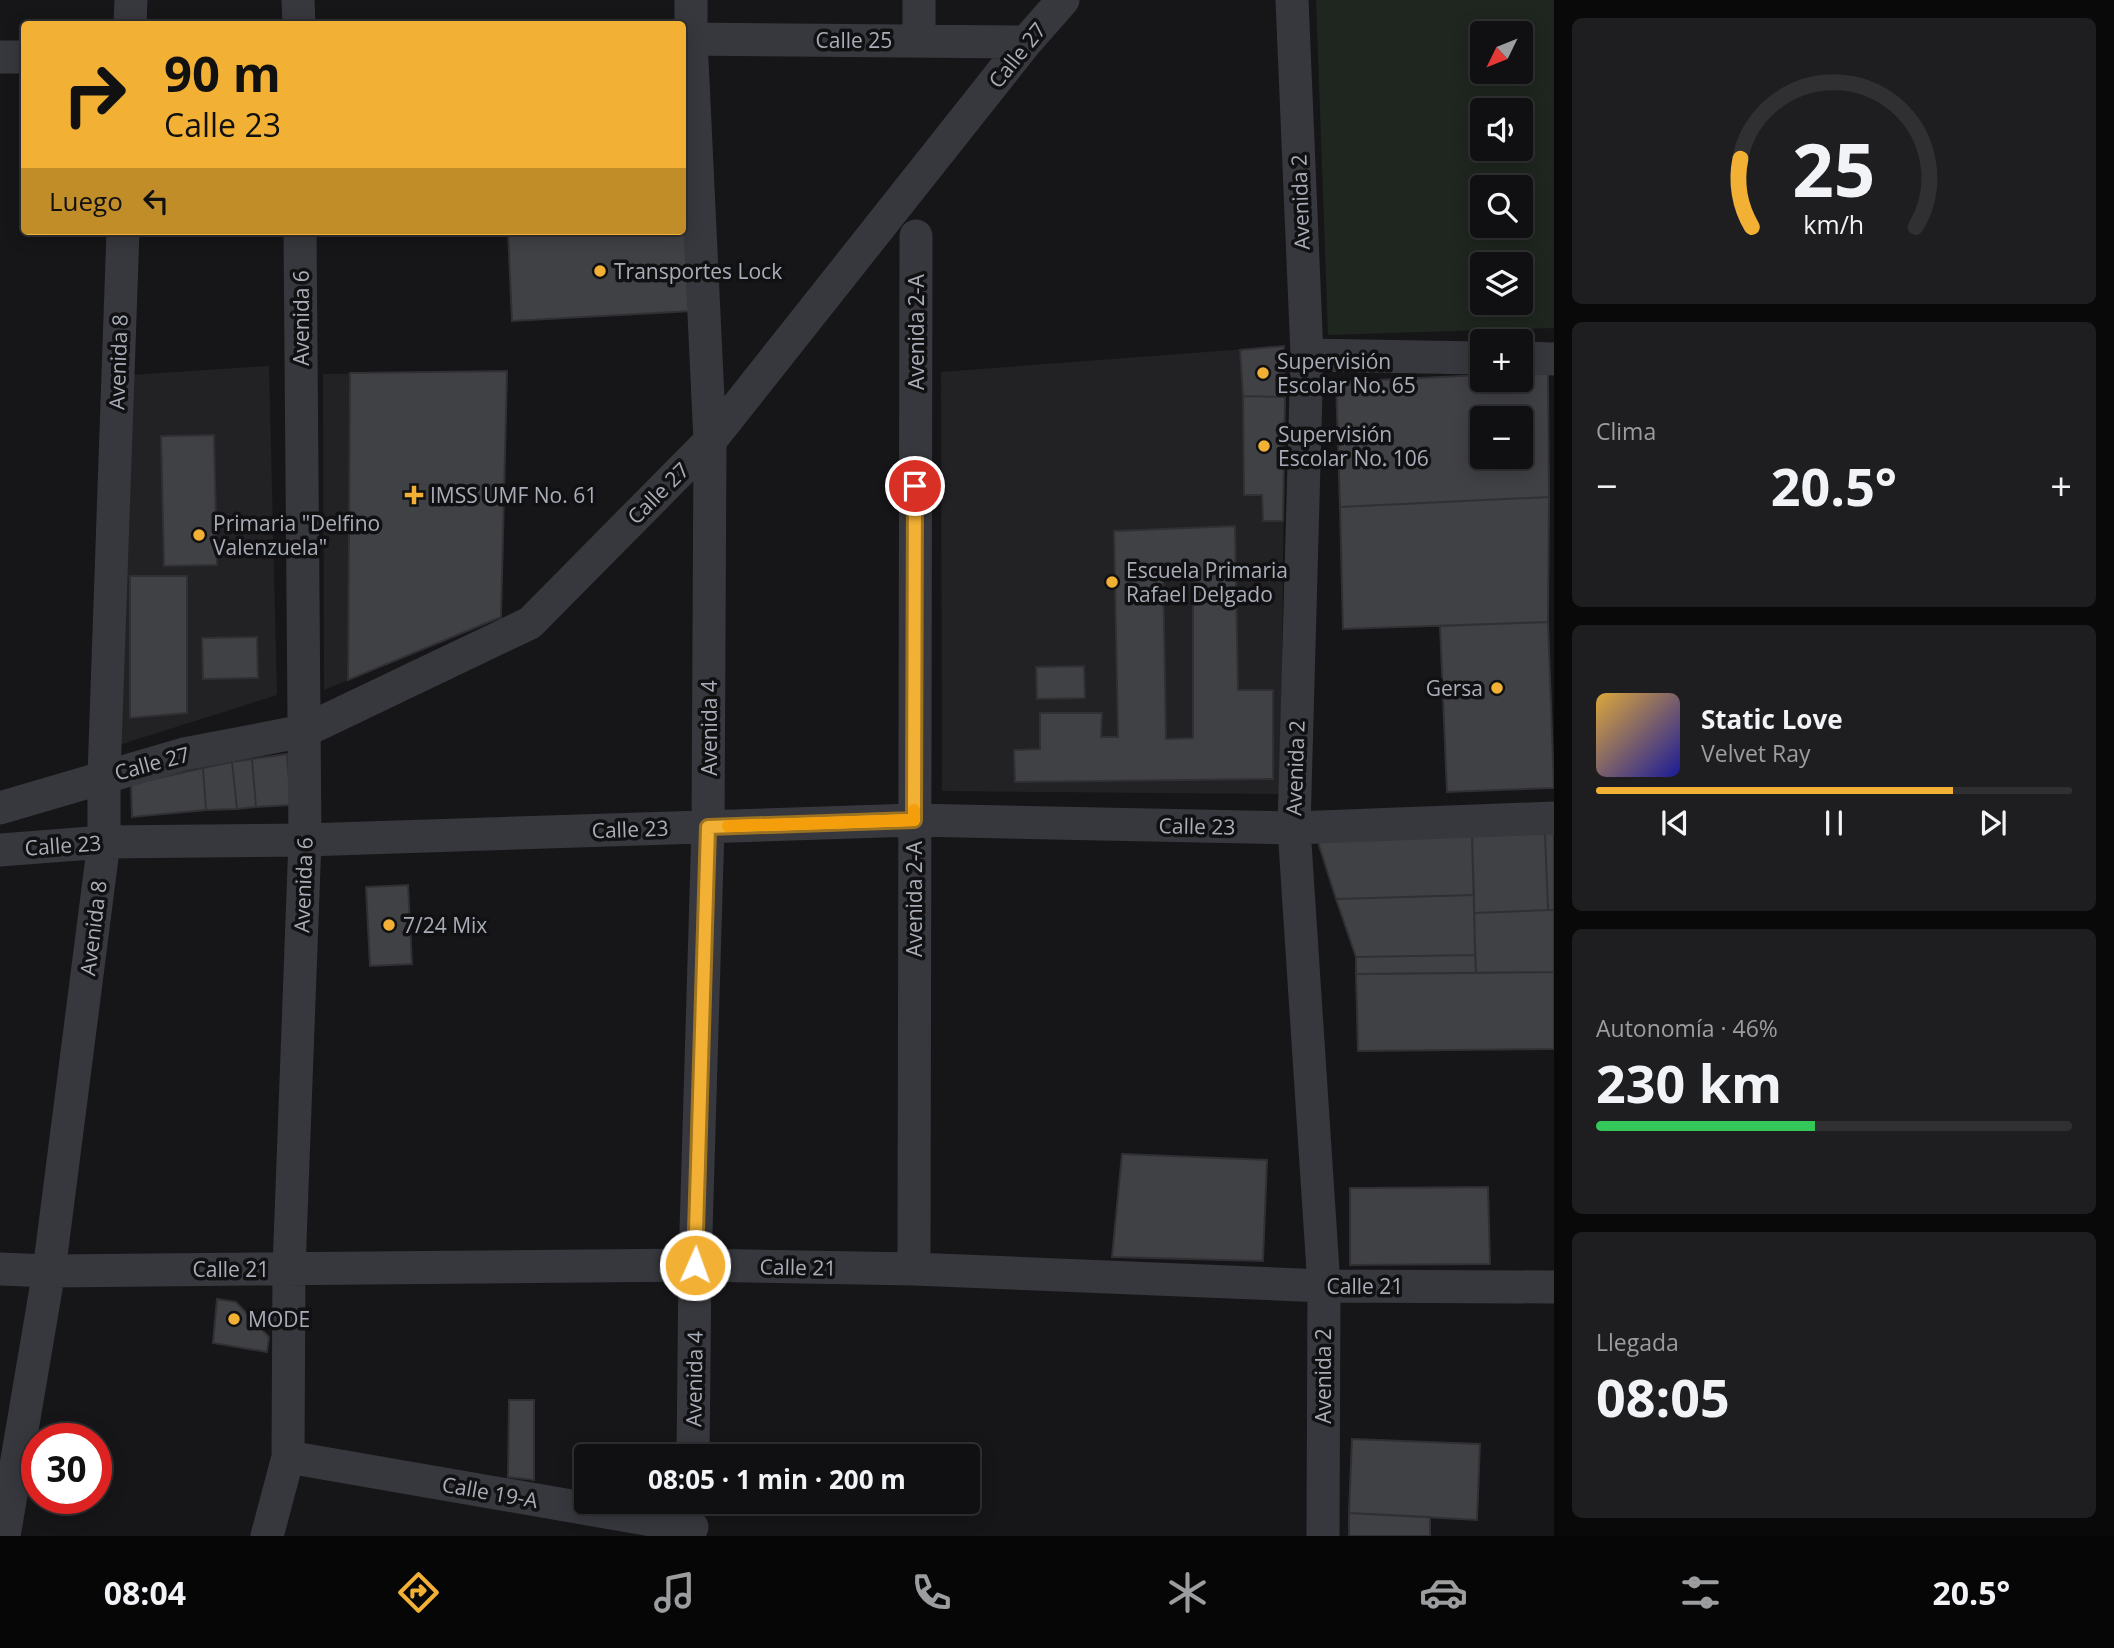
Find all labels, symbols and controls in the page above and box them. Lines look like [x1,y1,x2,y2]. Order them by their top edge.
street label: Calle 27 [982,16,1052,94]
north arrow [1470,21,1533,84]
map controls [1470,21,1533,469]
street label: Calle 25 [816,26,892,54]
text: 90 m [164,40,281,106]
icon: right [49,49,140,140]
button: sound [1470,98,1533,161]
text: Calle 23 [164,103,281,146]
text: 25 [1792,119,1876,218]
street label: Avenida 2 [1284,154,1316,250]
button: search [1470,175,1533,238]
icon: left [137,182,175,220]
text: Luego [49,183,123,219]
text: km/h [1804,207,1864,241]
button: layers [1470,252,1533,315]
place label: Transportes Lock [614,257,782,285]
marker: Transportes Lock [592,263,608,279]
street label: Avenida 6 [287,270,315,366]
street label: Avenida 2-A [902,273,930,390]
street label: Avenida 8 [102,314,134,410]
button: + [1470,329,1533,392]
place label: Supervisión Escolar No. 65 [1277,347,1416,399]
marker: Supervisión Escolar No. 65 [1255,365,1271,381]
button: − [1470,406,1533,469]
text: Clima [1596,415,1656,447]
place label: Supervisión Escolar No. 106 [1278,420,1429,472]
marker: Supervisión Escolar No. 106 [1256,438,1272,454]
text: 20.5° [1771,450,1897,521]
street label: Calle 27 [621,456,695,530]
pin [885,456,945,516]
text: − [1596,459,1618,511]
text: + [2050,459,2072,511]
icon: arrive [896,467,934,505]
place label: IMSS UMF No. 61 [430,481,597,509]
marker: IMSS UMF No. 61 [404,485,424,505]
place label: Primaria "Delfino Valenzuela" [213,509,380,561]
marker: Primaria "Delfino Valenzuela" [191,527,207,543]
place label: Escuela Primaria Rafael Delgado [1126,556,1288,608]
marker: Escuela Primaria Rafael Delgado [1104,574,1120,590]
place label: Gersa [1426,674,1483,702]
street label: Avenida 4 [695,680,723,776]
marker: Gersa [1489,680,1505,696]
text: Static Love [1701,701,1843,737]
street label: Avenida 2 [1279,720,1311,816]
text: Velvet Ray [1701,737,1811,769]
street label: Calle 27 [111,740,193,786]
icon: previous [1656,804,1694,842]
icon: pause [1815,804,1853,842]
icon: next [1974,804,2012,842]
street label: Calle 23 [1158,811,1236,841]
street label: Calle 23 [591,814,669,844]
street label: Calle 23 [24,828,102,862]
street label: Avenida 6 [287,837,319,933]
street label: Avenida 2-A [900,840,928,957]
street label: Avenida 8 [73,879,113,977]
place label: 7/24 Mix [403,911,487,939]
marker: 7/24 Mix [381,917,397,933]
text: Autonomía · 46% [1596,1012,1778,1044]
text: 230 km [1596,1047,1782,1118]
position arrow [658,1228,732,1302]
street label: Calle 21 [759,1252,837,1282]
street label: Calle 21 [193,1255,269,1283]
street label: Calle 21 [1327,1272,1403,1300]
place label: MODE [248,1305,310,1333]
marker: MODE [226,1311,242,1327]
text: Llegada [1596,1326,1679,1358]
street label: Avenida 2 [1309,1328,1337,1424]
street label: Avenida 4 [679,1331,709,1427]
text: 08:05 [1596,1361,1730,1432]
speed limit sign: 30 [21,1423,112,1514]
text: 08:05 · 1 min · 200 m [648,1461,906,1497]
street label: Calle 19-A [440,1470,541,1514]
icon: directions [394,1568,443,1617]
icon: music [650,1568,699,1617]
icon: phone [907,1568,956,1617]
icon: climate [1163,1568,1212,1617]
icon: car [1419,1568,1468,1617]
icon: filters [1676,1568,1725,1617]
text: 08:04 [104,1571,186,1614]
text: 20.5° [1932,1571,2010,1614]

